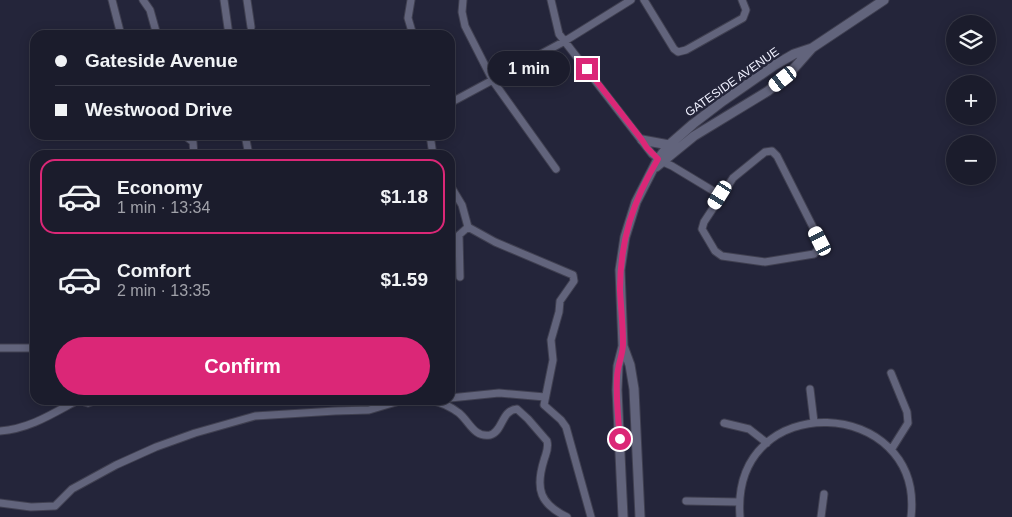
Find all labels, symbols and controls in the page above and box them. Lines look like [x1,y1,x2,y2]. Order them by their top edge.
map controls [946,15,996,185]
button: layers [946,15,996,65]
street label: GATESIDE AVENUE [683,44,781,120]
text: Gateside Avenue [85,50,238,71]
callout: 1 min [487,52,570,86]
route end [576,58,598,80]
text: 1 min [508,60,550,77]
car [766,64,799,94]
button: + [946,75,996,125]
text: Westwood Drive [85,99,232,120]
button: − [946,135,996,185]
icon: car [57,174,102,219]
text: Economy [117,177,203,198]
car [705,178,734,212]
text: $1.18 [380,186,428,207]
text: 1 min · 13:34 [117,199,210,216]
car [806,224,833,258]
icon: car [57,257,102,302]
text: Comfort [117,260,191,281]
text: $1.59 [380,269,428,290]
text: 2 min · 13:35 [117,282,210,299]
button: Confirm [55,337,430,395]
route start [609,428,631,450]

